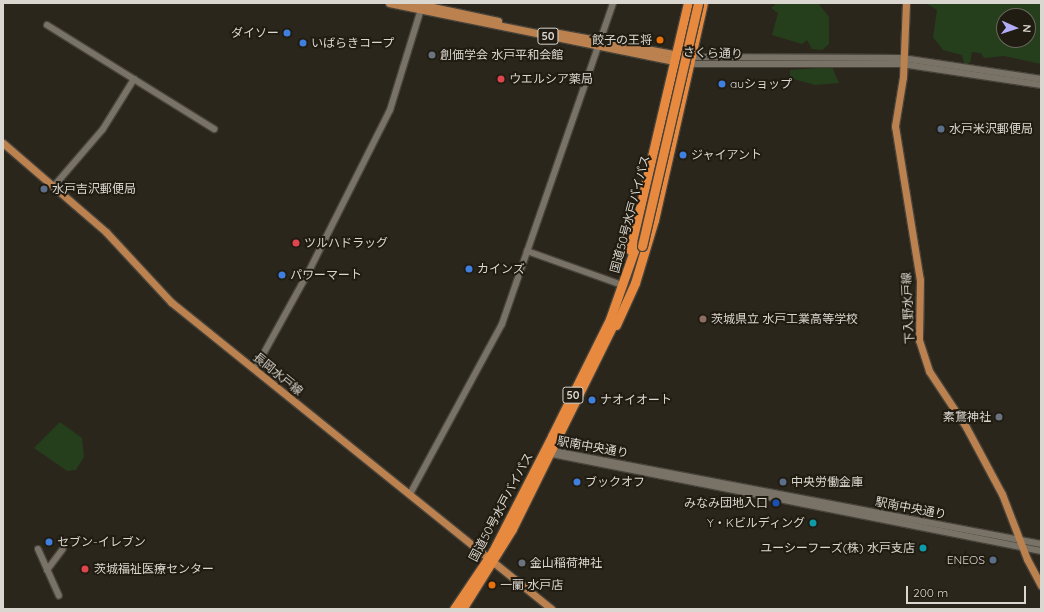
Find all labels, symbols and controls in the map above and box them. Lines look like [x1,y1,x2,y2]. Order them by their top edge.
north arrow [996,8,1036,48]
text: N [1020,24,1034,33]
place label: ダイソー [231,26,279,40]
road number: 50 [537,27,559,45]
marker: ダイソー [282,28,292,38]
place label: 餃子の王将 [592,33,652,47]
marker: 餃子の王将 [655,35,665,45]
place label: いばらきコープ [311,36,395,50]
marker: いばらきコープ [298,38,308,48]
street label: さくら通り [683,45,743,61]
place label: 創価学会 水戸平和会館 [440,48,563,62]
marker: 創価学会 水戸平和会館 [427,50,437,60]
place label: ウエルシア薬局 [509,72,593,86]
marker: ウエルシア薬局 [496,74,506,84]
place label: auショップ [730,77,792,91]
marker: auショップ [717,79,727,89]
place label: 水戸米沢郵便局 [949,122,1033,136]
marker: 水戸米沢郵便局 [936,124,946,134]
place label: ジャイアント [691,148,763,162]
marker: ジャイアント [678,150,688,160]
street label: 国道50号水戸バイパス [607,153,653,275]
place label: 水戸吉沢郵便局 [52,182,136,196]
marker: 水戸吉沢郵便局 [39,184,49,194]
place label: ツルハドラッグ [304,236,388,250]
marker: ツルハドラッグ [291,238,301,248]
place label: カインズ [477,262,525,276]
marker: カインズ [464,264,474,274]
place label: パワーマート [290,268,362,282]
marker: パワーマート [277,270,287,280]
street label: 下入野水戸線 [899,272,917,344]
place label: 茨城県立 水戸工業高等学校 [711,312,858,326]
marker: 茨城県立 水戸工業高等学校 [698,314,708,324]
street label: 長岡水戸線 [250,350,306,398]
road number: 50 [562,386,584,404]
place label: ナオイオート [600,393,672,407]
marker: ナオイオート [587,395,597,405]
place label: 素鵞神社 [943,410,991,424]
marker: 素鵞神社 [994,412,1004,422]
street label: 駅南中央通り [556,434,630,460]
street label: 国道50号水戸バイパス [466,450,536,564]
place label: ブックオフ [585,475,645,489]
place label: 中央労働金庫 [791,475,863,489]
marker: ブックオフ [572,477,582,487]
marker: 中央労働金庫 [778,477,788,487]
street label: 駅南中央通り [874,494,948,522]
place label: みなみ団地入口 [684,496,768,510]
marker: みなみ団地入口 [771,498,781,508]
place label: Y・Kビルディング [706,516,805,530]
marker: Y・Kビルディング [808,518,818,528]
place label: セブン-イレブン [57,535,146,549]
marker: セブン-イレブン [44,537,54,547]
place label: ユーシーフーズ(株) 水戸支店 [759,541,915,555]
marker: ユーシーフーズ(株) 水戸支店 [918,543,928,553]
place label: ENEOS [947,553,985,567]
marker: ENEOS [988,555,998,565]
place label: 金山稲荷神社 [530,556,602,570]
marker: 金山稲荷神社 [517,558,527,568]
place label: 茨城福祉医療センター [94,562,214,576]
marker: 茨城福祉医療センター [79,563,91,575]
place label: 一蘭 水戸店 [500,578,563,592]
scale bar [908,578,1028,604]
marker: 一蘭 水戸店 [487,580,497,590]
text: 200 m [913,585,948,600]

